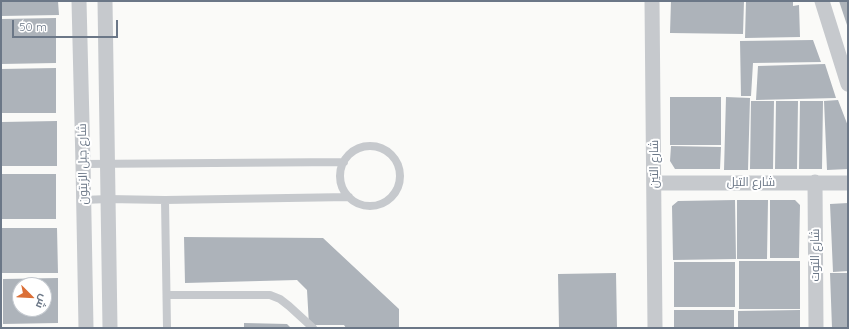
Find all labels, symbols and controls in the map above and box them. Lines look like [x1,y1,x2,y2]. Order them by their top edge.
scale bar [14,12,120,38]
text: 50 m [19,19,47,34]
street label: شارع جبل الزيتون [75,123,91,205]
street label: شارع التين [647,140,661,188]
street label: شارع التيل [727,175,775,189]
street label: شارع التوت [808,229,822,281]
north arrow [12,277,52,317]
text: ش [33,292,51,311]

